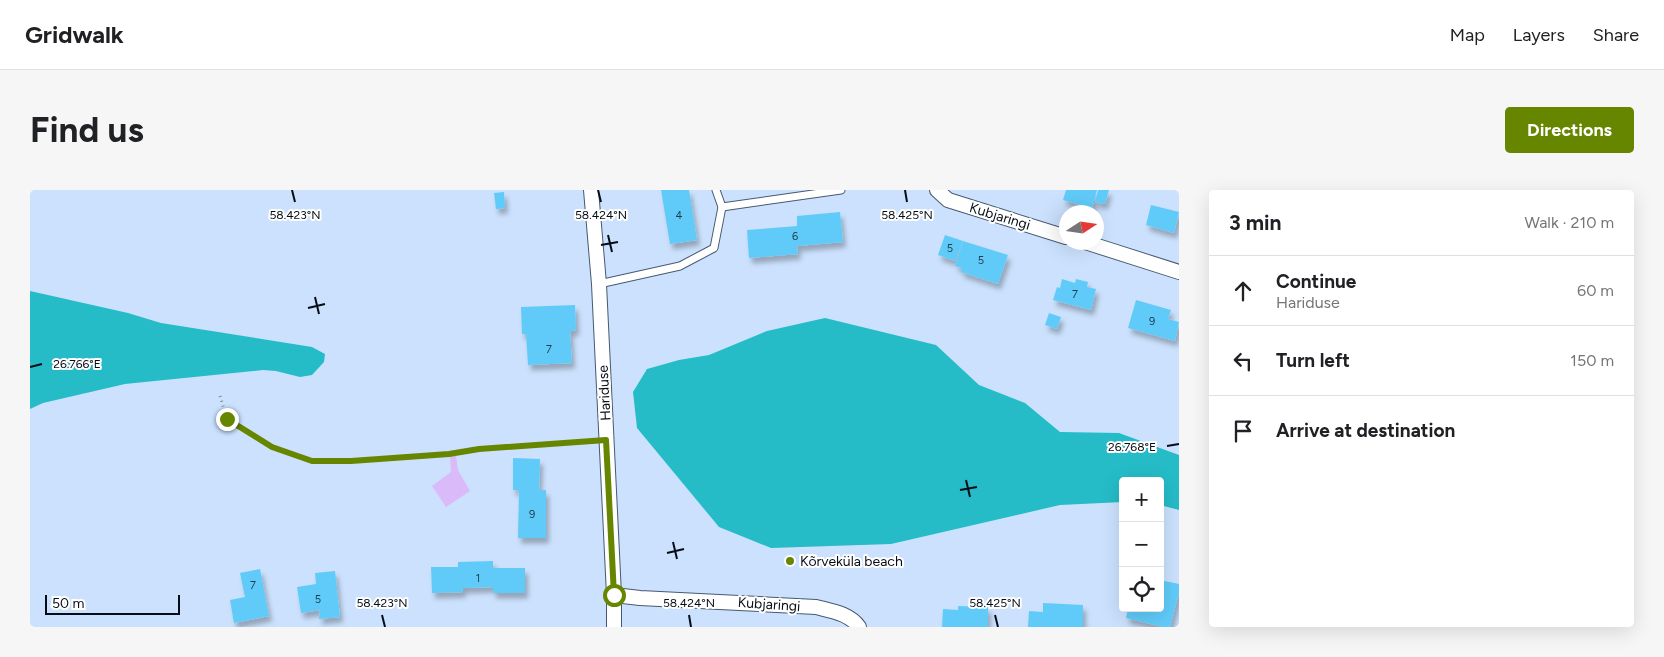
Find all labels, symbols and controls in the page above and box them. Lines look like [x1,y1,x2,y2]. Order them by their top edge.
text: Gridwalk [25,20,124,49]
text: Map [1450,24,1485,46]
text: Layers [1513,24,1565,46]
text: Share [1593,24,1639,46]
button: Directions [1505,107,1634,153]
text: Find us [30,109,144,151]
street label: Kubjaringi [967,199,1032,234]
north arrow [1059,205,1104,250]
text: 58.423°N [269,208,321,222]
text: 58.424°N [575,208,627,222]
text: 58.425°N [881,208,933,222]
house number: 4 [676,209,683,222]
text: 3 min [1229,210,1281,235]
text: Walk · 210 m [1525,213,1614,232]
house number: 6 [792,230,798,243]
house number: 5 [947,242,953,255]
house number: 5 [978,254,984,267]
text: Continue [1276,270,1356,293]
icon: ahead [1229,277,1257,305]
text: 60 m [1577,281,1614,300]
house number: 7 [1072,288,1078,301]
text: Hariduse [1276,293,1340,312]
house number: 9 [1149,315,1155,328]
house number: 7 [546,343,552,356]
icon: left [1229,347,1257,375]
text: Turn left [1276,349,1350,372]
text: 150 m [1570,351,1614,370]
text: 26.766°E [53,357,101,371]
street label: Hariduse [595,364,614,421]
route end [216,408,239,431]
icon: arrive [1229,417,1257,445]
text: Arrive at destination [1276,419,1455,442]
text: 26.768°E [1108,440,1156,454]
map controls [1119,477,1164,612]
button: + [1119,477,1164,522]
house number: 9 [529,508,535,521]
button: − [1119,522,1164,567]
place label: Kõrveküla beach [800,553,903,570]
marker: Kõrveküla beach [784,555,796,567]
button: locate [1119,567,1164,612]
house number: 1 [476,572,480,585]
house number: 7 [250,579,256,592]
route start [603,584,626,607]
scale bar [45,592,180,615]
house number: 5 [315,593,321,606]
street label: Kubjaringi [737,594,801,615]
text: 50 m [52,595,84,612]
text: 58.423°N [356,596,408,610]
text: 58.424°N [663,596,715,610]
text: 58.425°N [969,596,1021,610]

